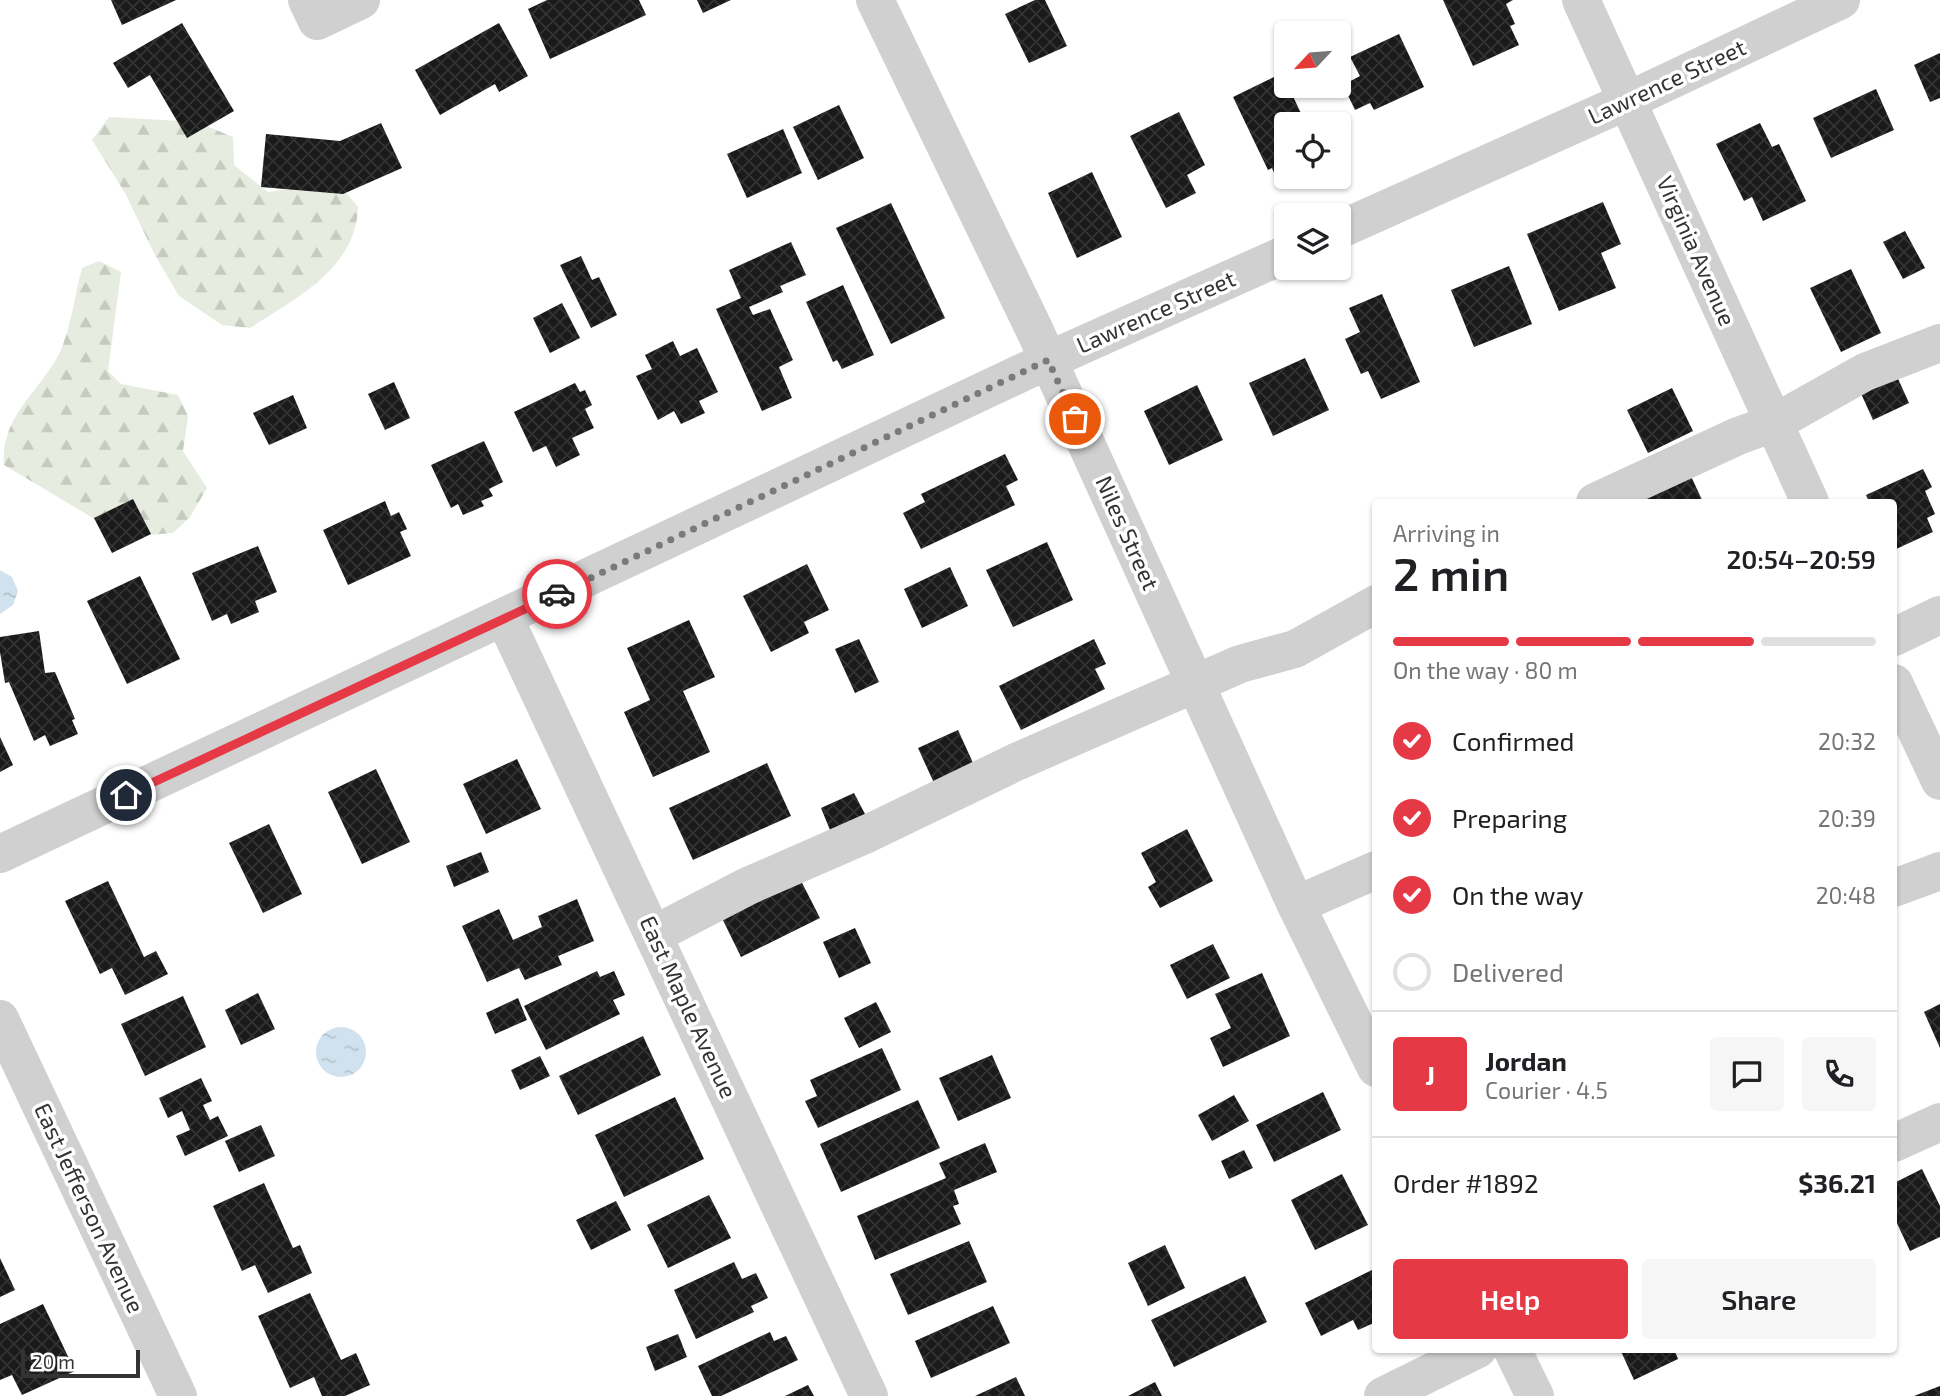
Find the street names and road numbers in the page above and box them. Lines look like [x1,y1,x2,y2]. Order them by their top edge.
street label: Lawrence Street [1583,32,1750,130]
street label: Virginia Avenue [1651,171,1742,330]
street label: Lawrence Street [1072,264,1239,359]
street label: Niles Street [1090,471,1166,594]
street label: East Maple Avenue [634,911,743,1102]
street label: East Jefferson Avenue [29,1098,151,1317]

